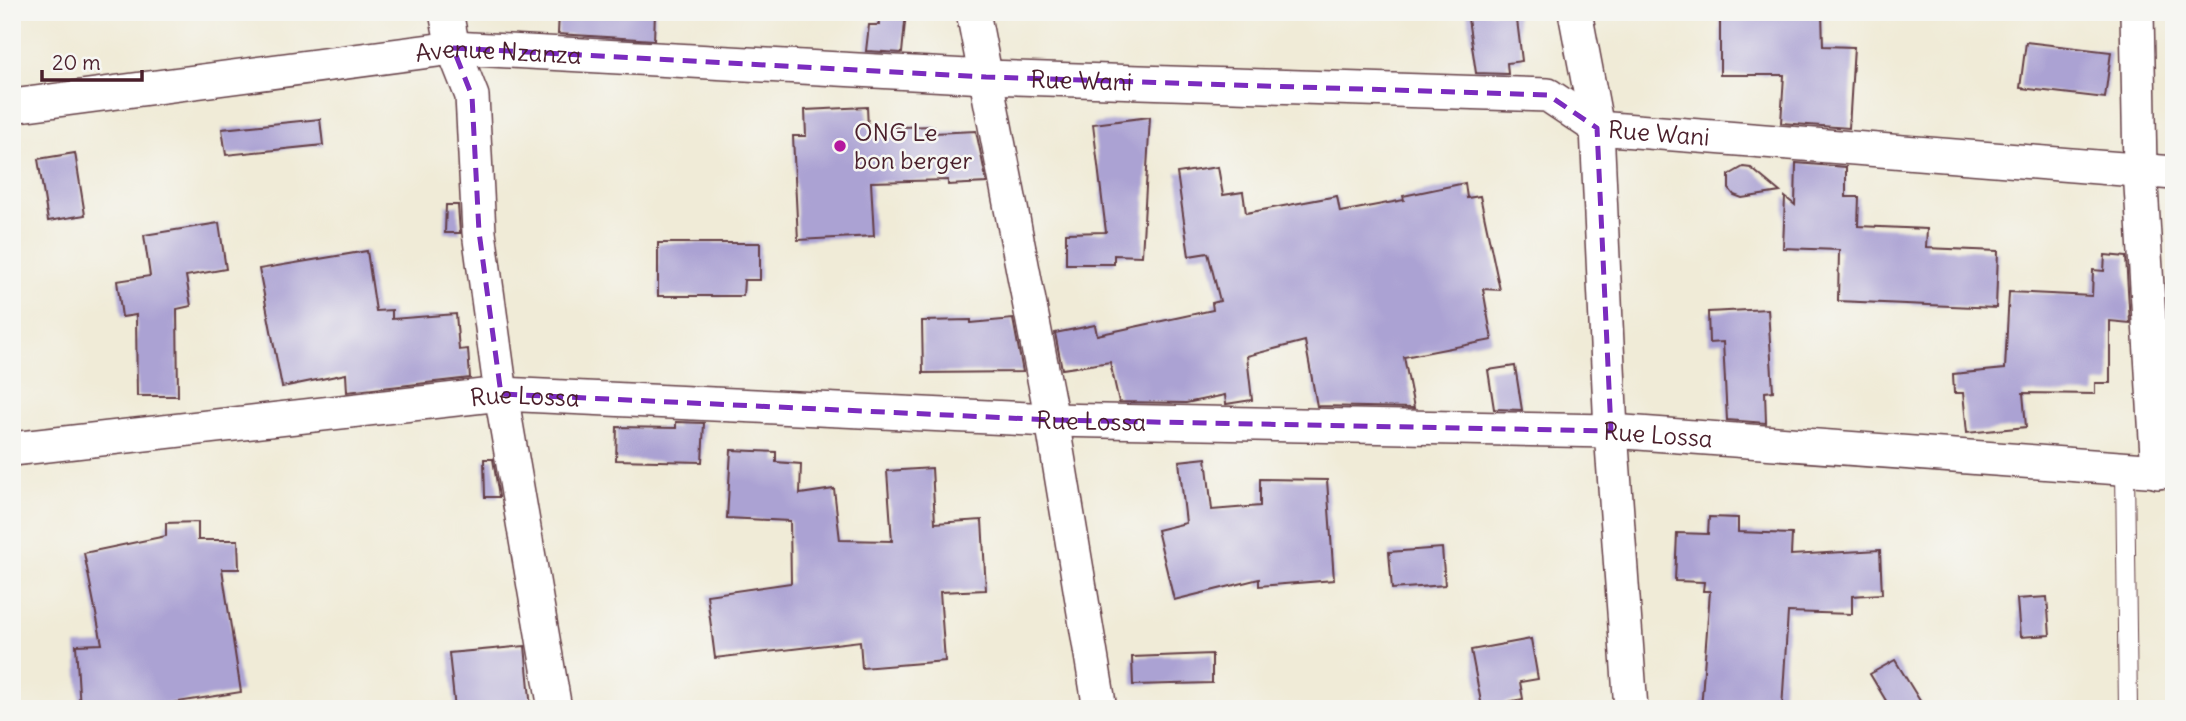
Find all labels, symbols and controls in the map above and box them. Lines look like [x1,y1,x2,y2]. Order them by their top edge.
street label: Avenue Nzanza [413,33,582,70]
scale bar [42,38,142,82]
text: 20 m [52,49,101,76]
street label: Rue Wani [1030,63,1133,97]
street label: Rue Wani [1607,114,1711,152]
place label: ONG Le bon berger [854,117,972,175]
marker: ONG Le bon berger [832,138,848,154]
street label: Rue Lossa [469,379,580,413]
street label: Rue Lossa [1036,404,1146,437]
street label: Rue Lossa [1603,416,1714,453]

